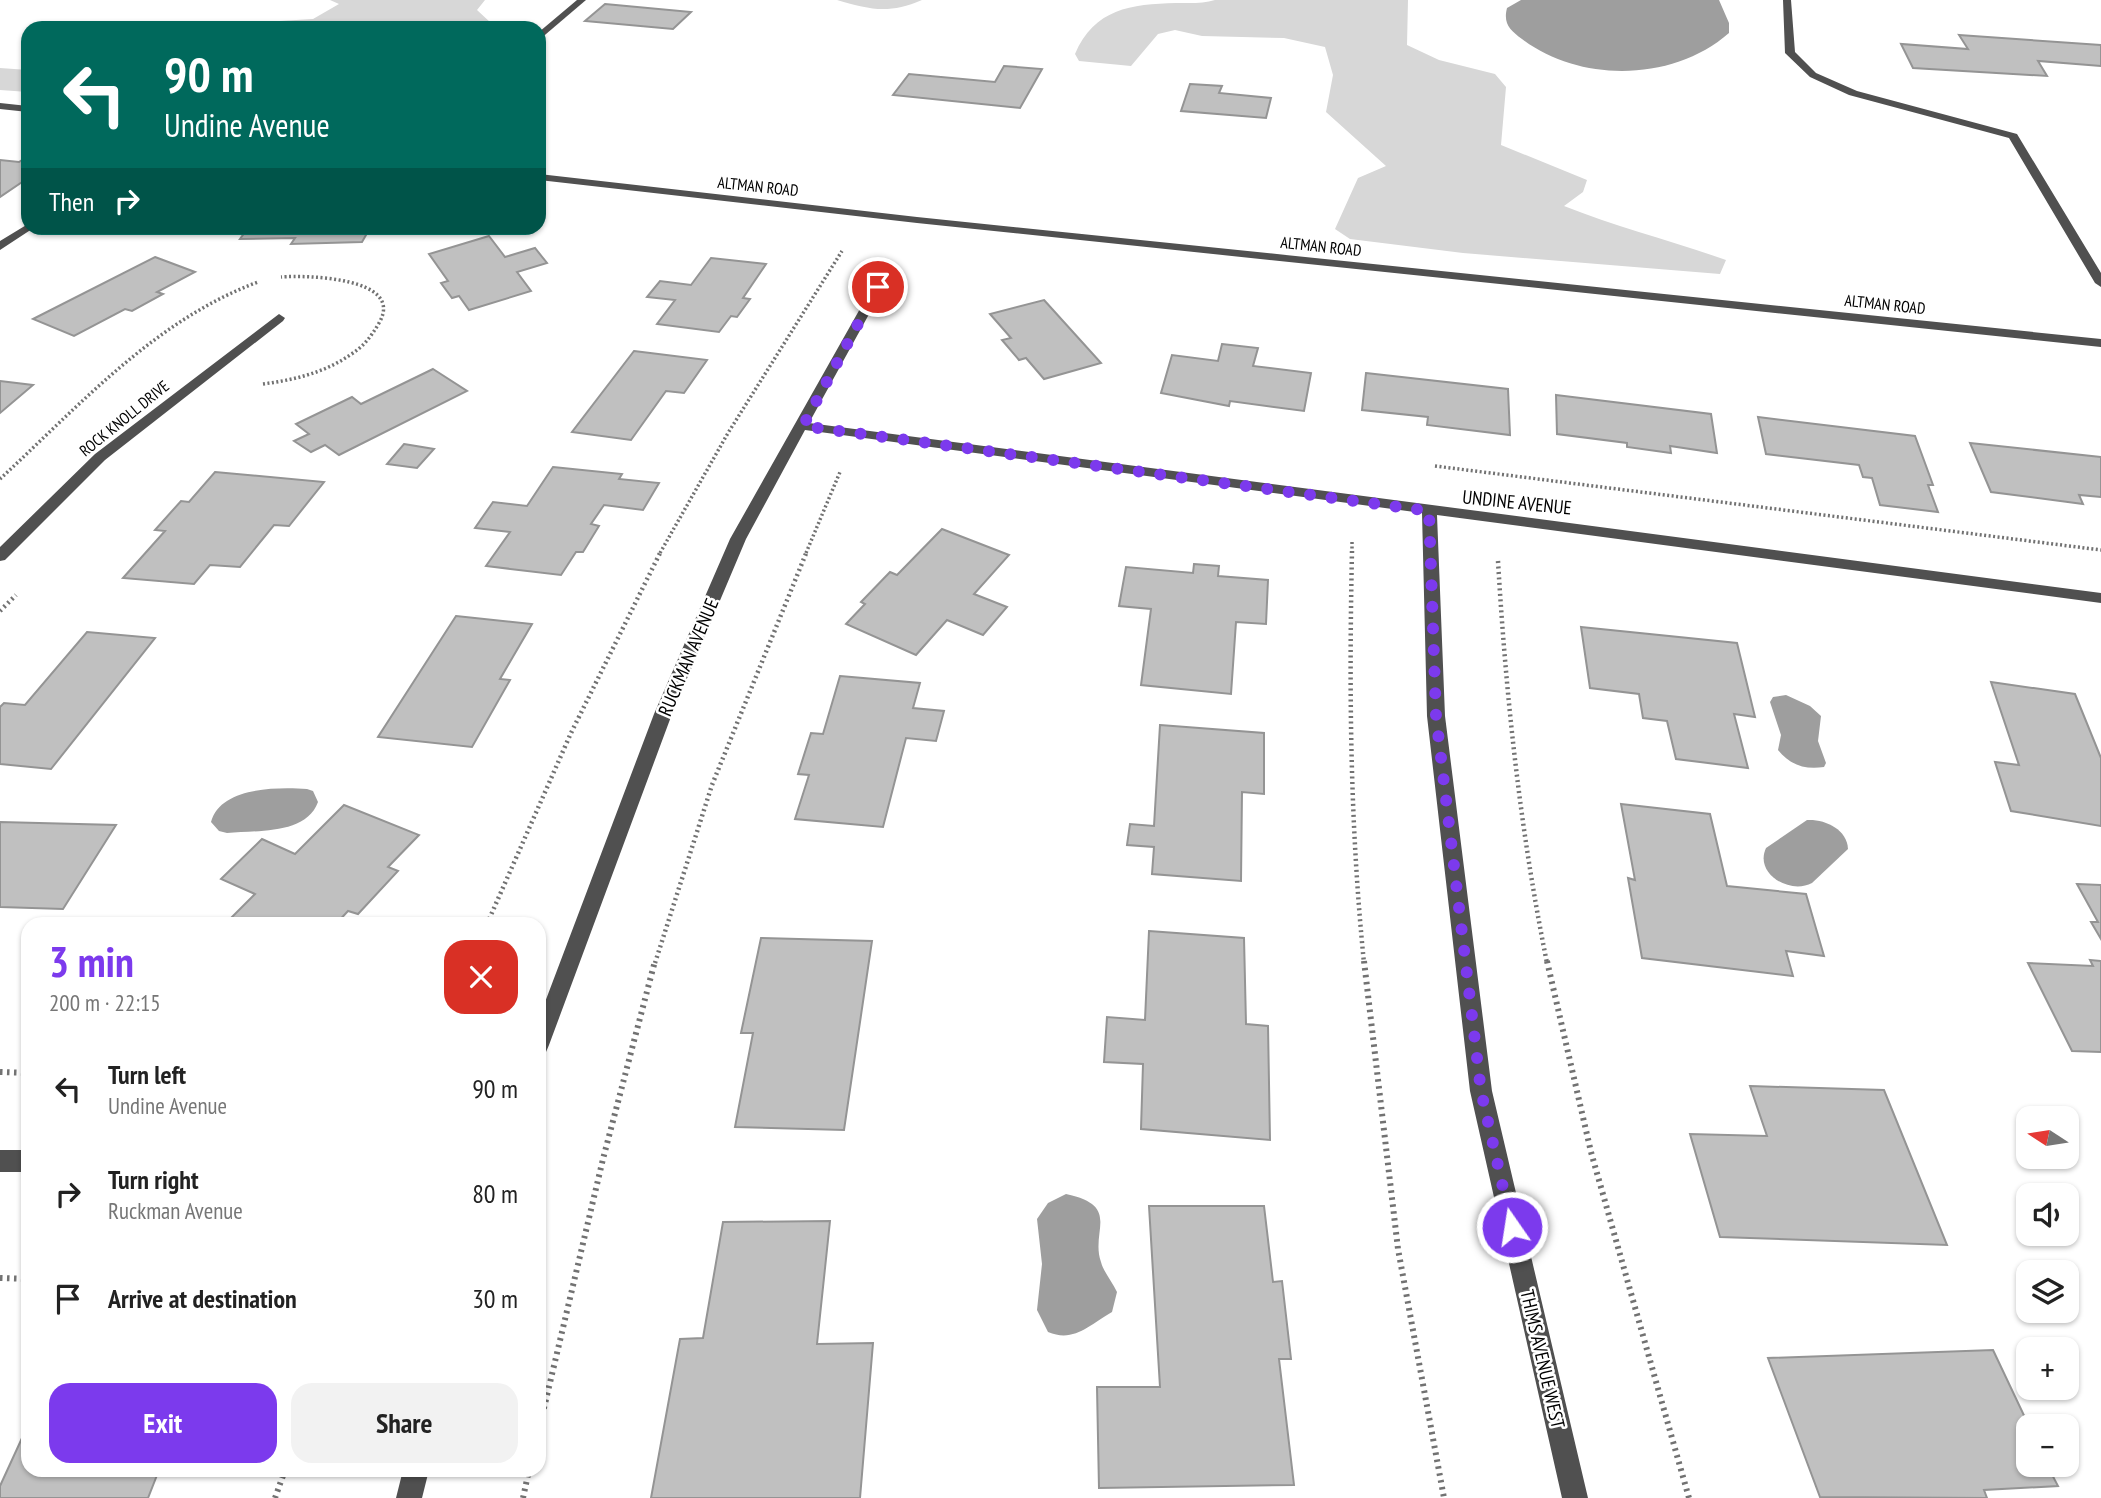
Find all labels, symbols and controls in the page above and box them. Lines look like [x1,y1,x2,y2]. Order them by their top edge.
text: 90 m [164,42,253,106]
icon: left [49,49,140,140]
text: Undine Avenue [164,104,330,146]
street label: ALTMAN ROAD [717,172,799,200]
icon: right [108,182,146,220]
text: Then [49,185,94,218]
street label: ALTMAN ROAD [1280,232,1362,260]
pin [848,257,908,317]
icon: arrive [859,268,897,306]
street label: ALTMAN ROAD [1844,290,1926,318]
street label: ROCK KNOLL DRIVE [75,376,173,460]
street label: UNDINE AVENUE [1461,484,1573,520]
street label: RUCKMAN AVENUE [652,595,724,719]
text: 3 min [49,934,134,989]
button: close [444,940,518,1014]
text: 200 m · 22:15 [49,988,161,1017]
text: Turn left [108,1058,186,1091]
icon: left [49,1070,87,1108]
text: 90 m [472,1072,518,1105]
text: Undine Avenue [108,1091,227,1120]
north arrow [2016,1106,2079,1169]
map controls [2016,1106,2079,1477]
text: Turn right [108,1163,199,1196]
icon: right [49,1175,87,1213]
text: 80 m [472,1177,518,1210]
button: sound [2016,1183,2079,1246]
position arrow [1475,1190,1549,1264]
text: Ruckman Avenue [108,1196,243,1225]
button: layers [2016,1260,2079,1323]
icon: arrive [49,1280,87,1318]
text: Arrive at destination [108,1282,297,1315]
text: 30 m [472,1282,518,1315]
street label: THIMS AVENUE WEST [1515,1287,1571,1431]
button: + [2016,1337,2079,1400]
button: Exit [49,1383,277,1463]
button: Share [291,1383,518,1463]
button: − [2016,1414,2079,1477]

